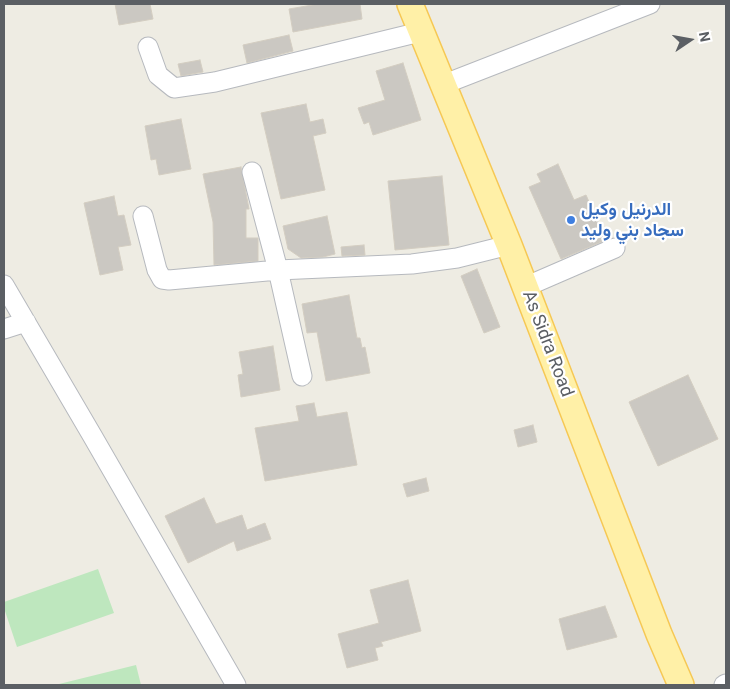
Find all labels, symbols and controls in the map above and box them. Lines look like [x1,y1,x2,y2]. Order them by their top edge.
north arrow [665,15,715,65]
text: N [696,30,714,43]
place label: الدرنيل وكيل سجاد بني وليد [581,199,684,242]
marker: الدرنيل وكيل سجاد بني وليد [565,214,577,226]
street label: As Sidra Road [517,288,577,400]

